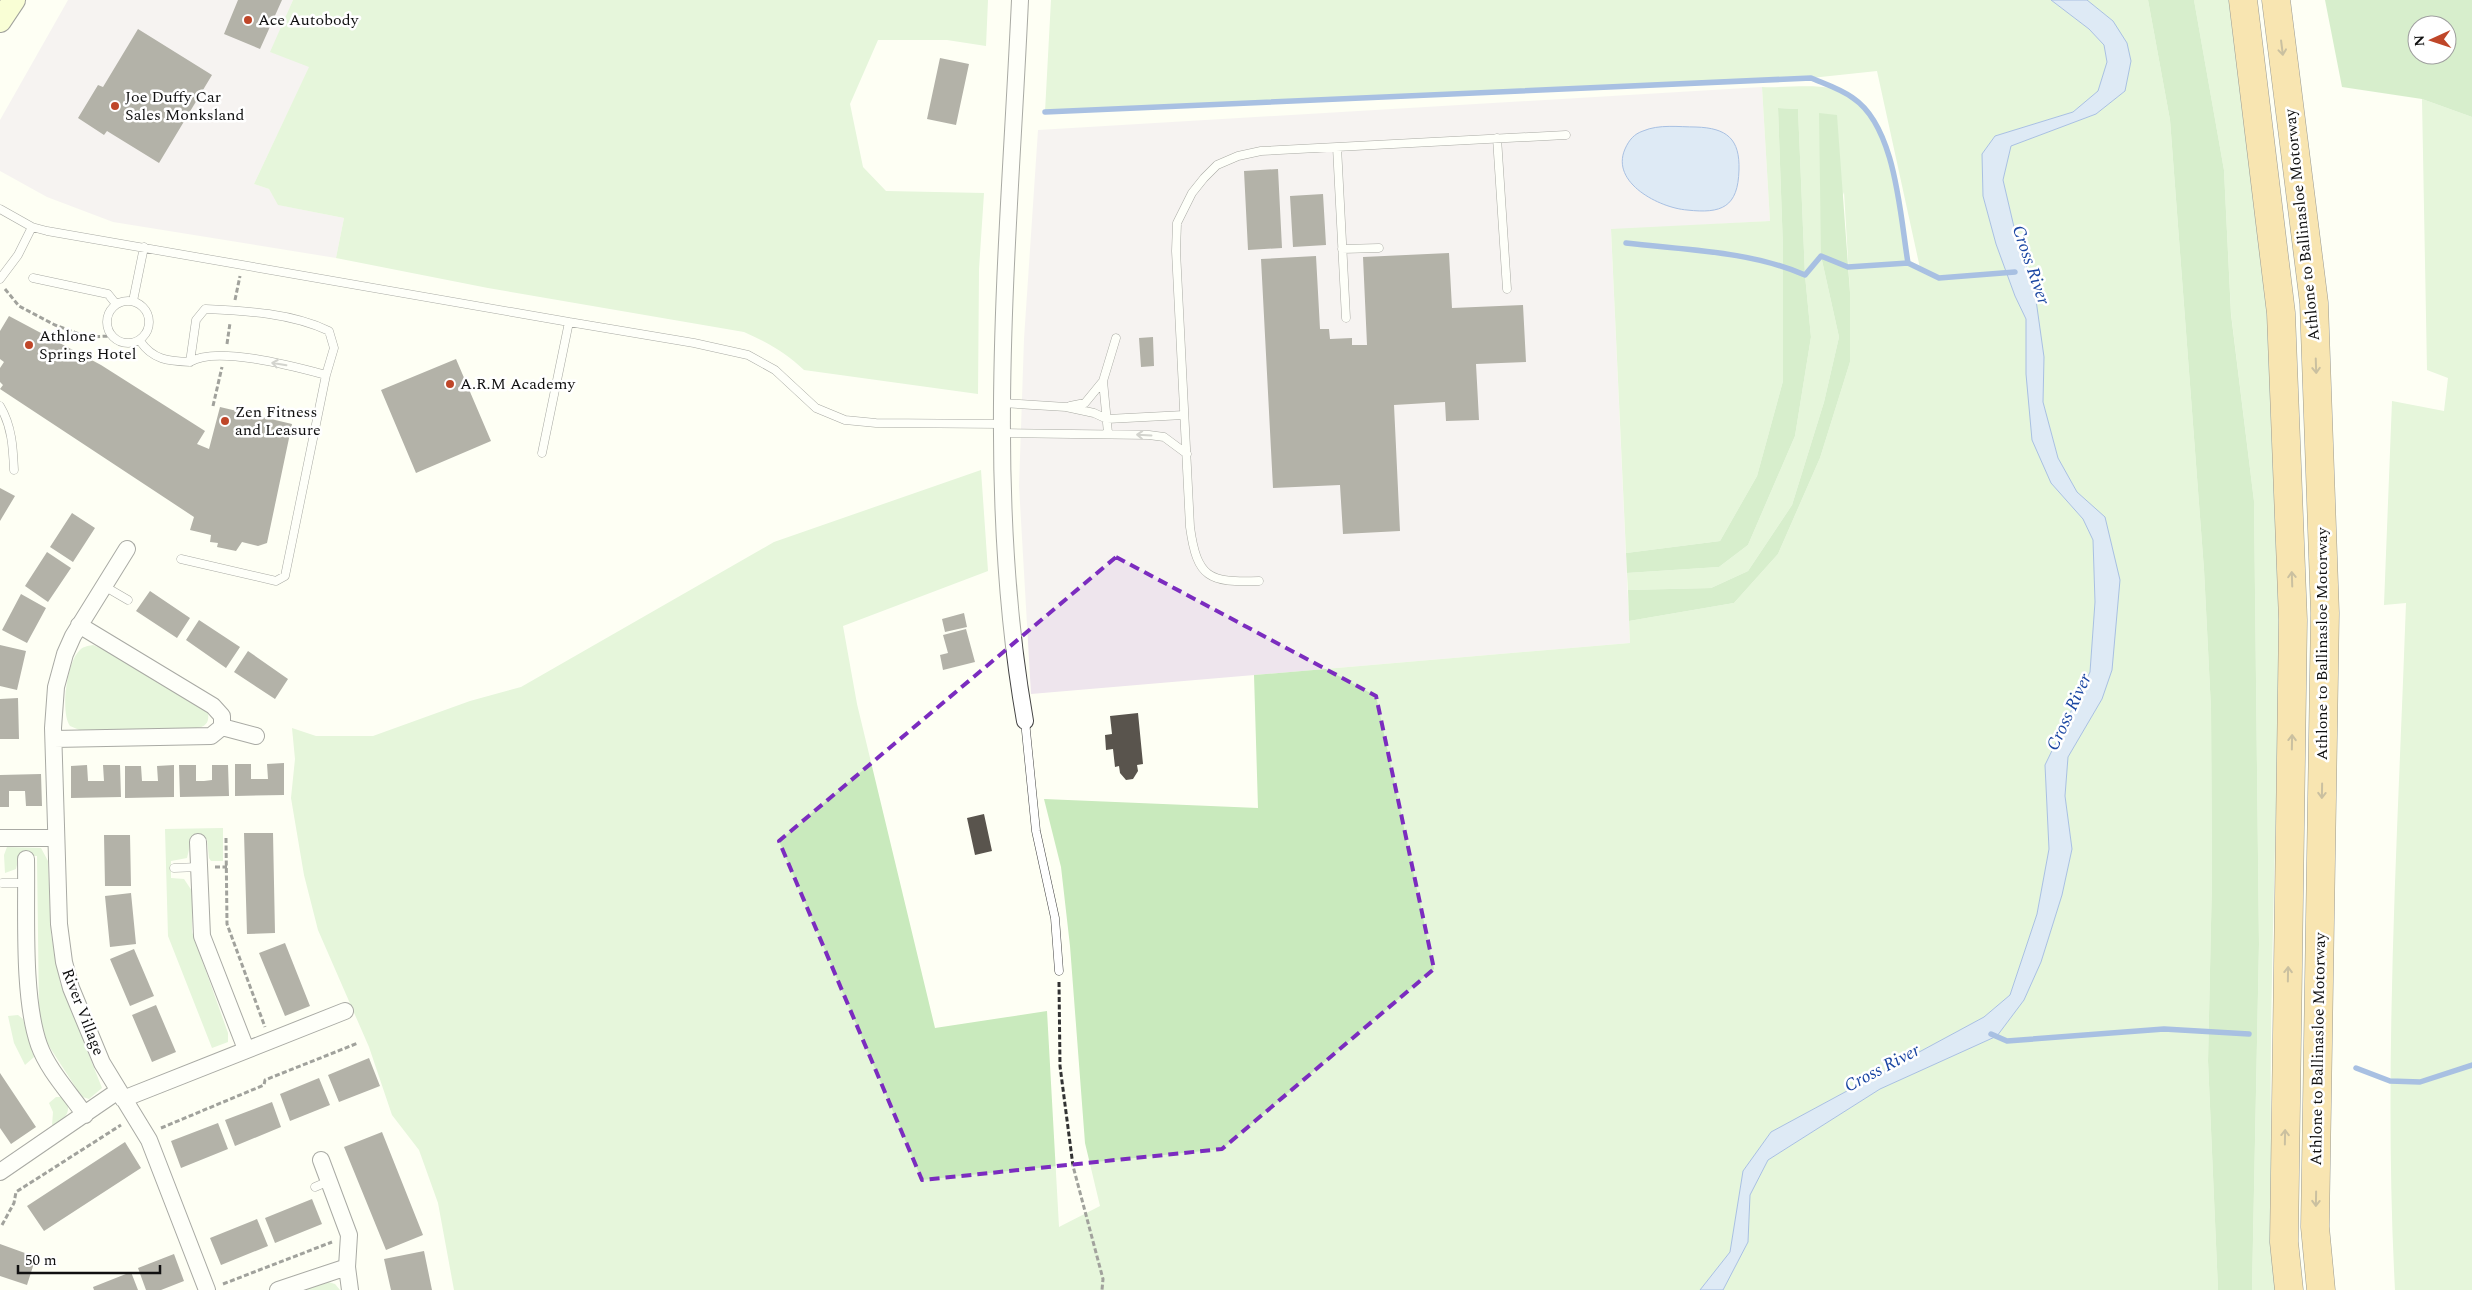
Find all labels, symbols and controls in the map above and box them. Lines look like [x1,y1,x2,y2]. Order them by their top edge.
place label: Ace Autobody [258,8,360,32]
marker: Ace Autobody [242,14,254,26]
north arrow [2407,15,2457,65]
text: N [2409,34,2430,47]
one-way arrow [2277,40,2287,56]
place label: Joe Duffy Car Sales Monksland [125,85,245,127]
marker: Joe Duffy Car Sales Monksland [109,100,121,112]
street label: Athlone to Ballinasloe Motorway [2278,107,2326,342]
water label: Cross River [2005,222,2057,309]
place label: Athlone Springs Hotel [39,324,136,366]
marker: Athlone Springs Hotel [23,339,35,351]
one-way arrow [2312,358,2321,374]
one-way arrow [271,359,287,369]
place label: A.R.M Academy [460,372,576,396]
marker: A.R.M Academy [444,378,456,390]
place label: Zen Fitness and Leasure [235,400,321,442]
marker: Zen Fitness and Leasure [219,415,231,427]
one-way arrow [1136,430,1152,439]
street label: Athlone to Ballinasloe Motorway [2310,526,2334,761]
one-way arrow [2287,571,2296,587]
water label: Cross River [2039,668,2099,755]
one-way arrow [2287,734,2296,750]
one-way arrow [2318,783,2327,799]
street label: Athlone to Ballinasloe Motorway [2304,931,2332,1166]
street label: River Village [55,965,111,1059]
one-way arrow [2283,966,2293,982]
water label: Cross River [1839,1036,1925,1099]
one-way arrow [2281,1129,2290,1145]
one-way arrow [2311,1190,2320,1206]
scale bar [18,1242,160,1274]
text: 50 m [25,1249,57,1272]

